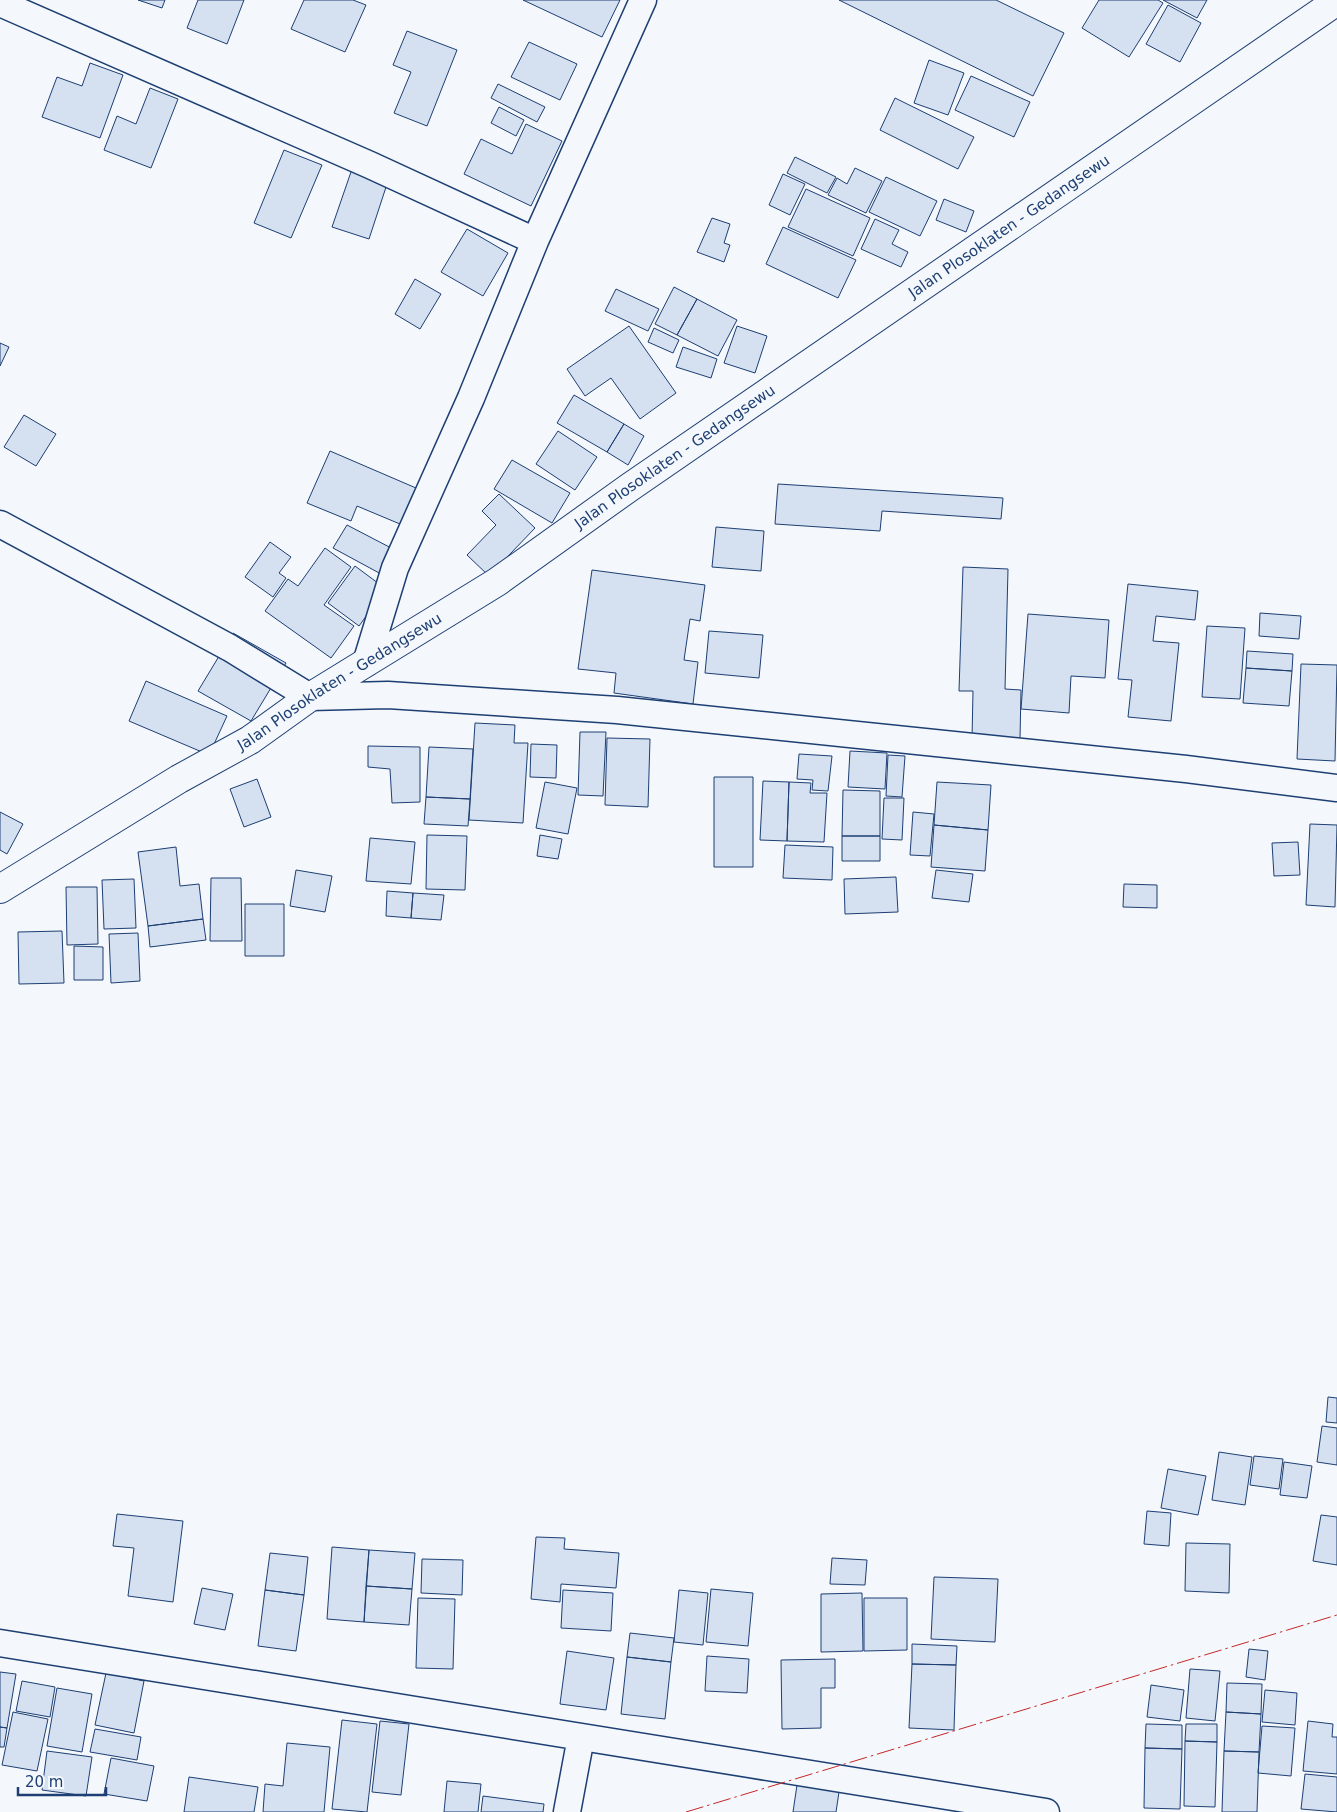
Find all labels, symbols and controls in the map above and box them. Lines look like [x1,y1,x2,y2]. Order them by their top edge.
street label: Jalan Plosoklaten - Gedangsewu [904,151,1113,302]
street label: Jalan Plosoklaten - Gedangsewu [570,381,779,533]
street label: Jalan Plosoklaten - Gedangsewu [233,609,445,755]
scale bar [18,1764,105,1796]
text: 20 m [25,1773,63,1791]

